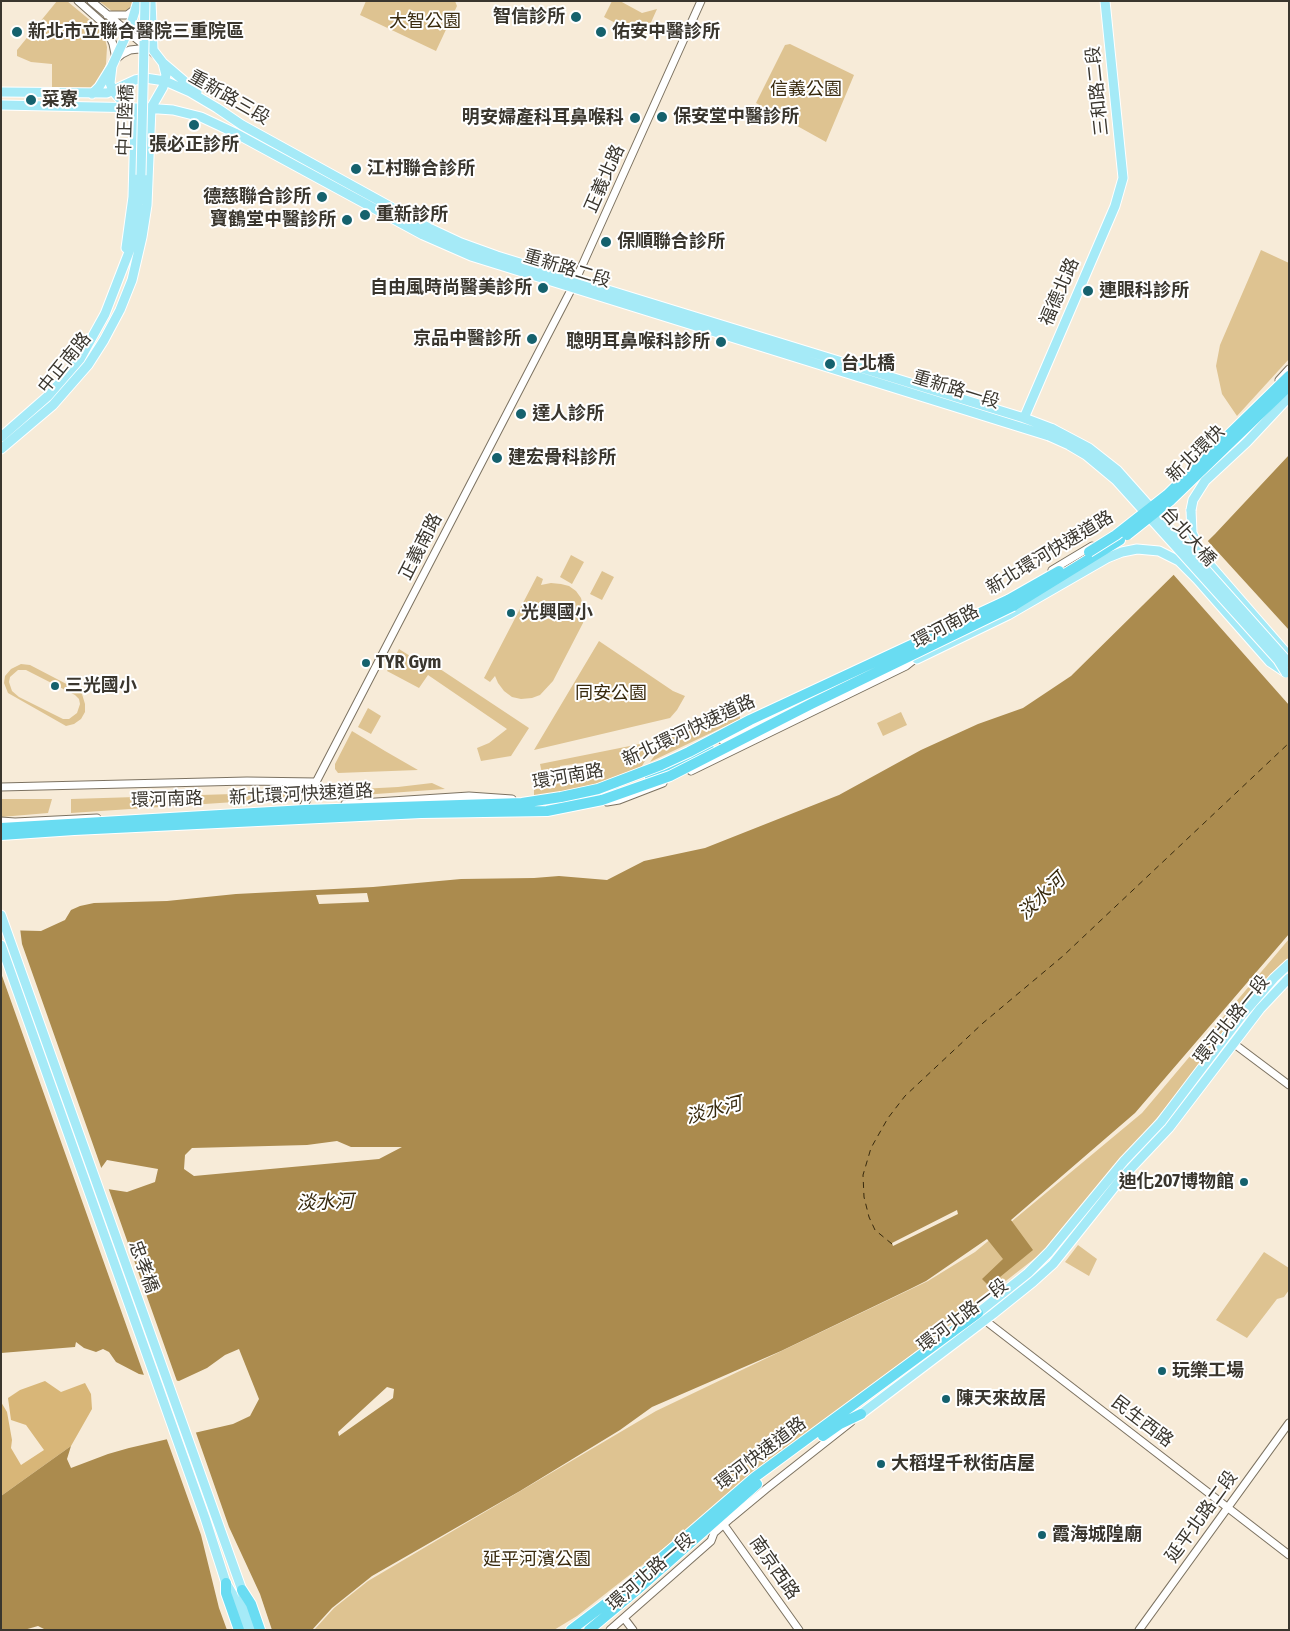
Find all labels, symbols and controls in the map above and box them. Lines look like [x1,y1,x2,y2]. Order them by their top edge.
place label: 智信診所 [493,6,565,28]
marker: 智信診所 [569,10,583,24]
park label: 大智公園 [389,11,461,33]
place label: 新北市立聯合醫院三重院區 [28,21,244,43]
place label: 佑安中醫診所 [612,21,720,43]
marker: 新北市立聯合醫院三重院區 [10,25,24,39]
marker: 佑安中醫診所 [594,25,608,39]
street label: 三和路二段 [1083,45,1113,137]
street label: 重新路三段 [185,66,273,130]
park label: 信義公園 [770,79,842,101]
street label: 中正陸橋 [114,84,138,156]
place label: 菜寮 [42,89,78,111]
marker: 菜寮 [24,93,38,107]
place label: 保安堂中醫診所 [673,106,799,128]
place label: 明安婦產科耳鼻喉科 [462,107,624,129]
marker: 保安堂中醫診所 [655,110,669,124]
marker: 明安婦產科耳鼻喉科 [628,111,642,125]
marker: 張必正診所 [187,118,201,132]
place label: 張必正診所 [149,134,239,156]
street label: 正義北路 [580,142,630,216]
place label: 江村聯合診所 [367,158,475,180]
marker: 江村聯合診所 [349,162,363,176]
place label: 德慈聯合診所 [203,186,311,208]
marker: 德慈聯合診所 [315,190,329,204]
place label: 重新診所 [376,204,448,226]
marker: 重新診所 [358,208,372,222]
place label: 寶鶴堂中醫診所 [210,209,336,231]
marker: 寶鶴堂中醫診所 [340,213,354,227]
place label: 保順聯合診所 [617,231,725,253]
marker: 保順聯合診所 [599,235,613,249]
street label: 重新路二段 [521,246,613,292]
street label: 福德北路 [1036,255,1084,329]
place label: 自由風時尚醫美診所 [370,277,532,299]
place label: 連眼科診所 [1099,280,1189,302]
marker: 自由風時尚醫美診所 [536,281,550,295]
marker: 連眼科診所 [1081,284,1095,298]
street label: 中正南路 [34,328,96,398]
place label: 京品中醫診所 [413,328,521,350]
place label: 聰明耳鼻喉科診所 [566,331,710,353]
marker: 京品中醫診所 [525,332,539,346]
marker: 聰明耳鼻喉科診所 [714,335,728,349]
place label: 台北橋 [841,353,895,375]
marker: 台北橋 [823,357,837,371]
street label: 重新路一段 [910,367,1002,413]
place label: 達人診所 [532,403,604,425]
marker: 達人診所 [514,407,528,421]
street label: 新北環快 [1163,421,1229,487]
place label: 建宏骨科診所 [508,447,616,469]
marker: 建宏骨科診所 [490,451,504,465]
street label: 台北大橋 [1156,503,1220,571]
street label: 新北環河快速道路 [983,507,1117,599]
street label: 正義南路 [395,510,447,584]
street label: 環河南路 [909,601,983,653]
place label: 光興國小 [521,602,593,624]
marker: 光興國小 [505,607,517,619]
place label: TYR Gym [376,652,441,674]
marker: TYR Gym [360,657,372,669]
place label: 三光國小 [65,675,137,697]
marker: 三光國小 [49,680,61,692]
park label: 同安公園 [575,683,647,705]
street label: 新北環河快速道路 [619,691,759,771]
street label: 環河南路 [531,760,605,794]
street label: 新北環河快速道路 [229,780,373,810]
street label: 環河南路 [131,788,203,812]
water label: 淡水河 [1014,869,1070,925]
street label: 環河北路一段 [1190,971,1274,1069]
water label: 淡水河 [684,1093,744,1129]
place label: 迪化207博物館 [1118,1171,1234,1193]
marker: 迪化207博物館 [1238,1176,1250,1188]
water label: 淡水河 [296,1191,354,1215]
street label: 忠孝橋 [124,1238,162,1296]
street label: 環河北路一段 [913,1275,1013,1357]
place label: 玩樂工場 [1172,1360,1244,1382]
marker: 玩樂工場 [1156,1365,1168,1377]
place label: 陳天來故居 [956,1388,1046,1410]
street label: 民生西路 [1107,1392,1177,1452]
marker: 陳天來故居 [940,1393,952,1405]
street label: 環河快速道路 [711,1413,811,1495]
place label: 大稻埕千秋街店屋 [891,1453,1035,1475]
marker: 大稻埕千秋街店屋 [875,1458,887,1470]
street label: 延平北路二段 [1162,1467,1242,1567]
place label: 霞海城隍廟 [1052,1524,1142,1546]
street label: 環河北路一段 [603,1528,699,1616]
marker: 霞海城隍廟 [1036,1529,1048,1541]
street label: 南京西路 [745,1532,803,1604]
park label: 延平河濱公園 [483,1549,591,1571]

